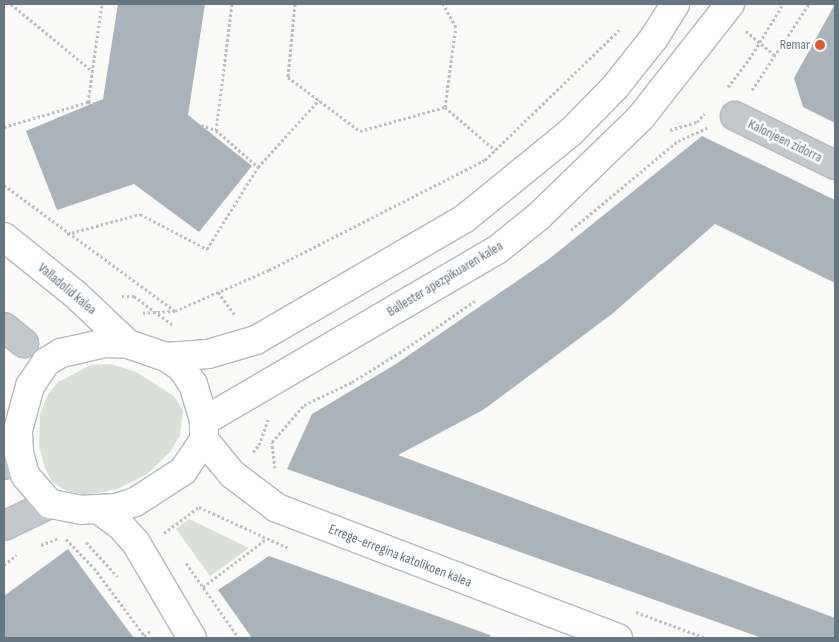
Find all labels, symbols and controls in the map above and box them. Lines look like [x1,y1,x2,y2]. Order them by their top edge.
place label: Remar [780,37,810,53]
marker: Remar [814,39,826,51]
street label: Kalonjeen zidorra [745,116,825,166]
street label: Ballester apezpikuaren kalea [384,238,506,320]
street label: Valladolid kalea [34,260,100,318]
street label: Errege-erregina katolikoen kalea [326,521,474,591]

